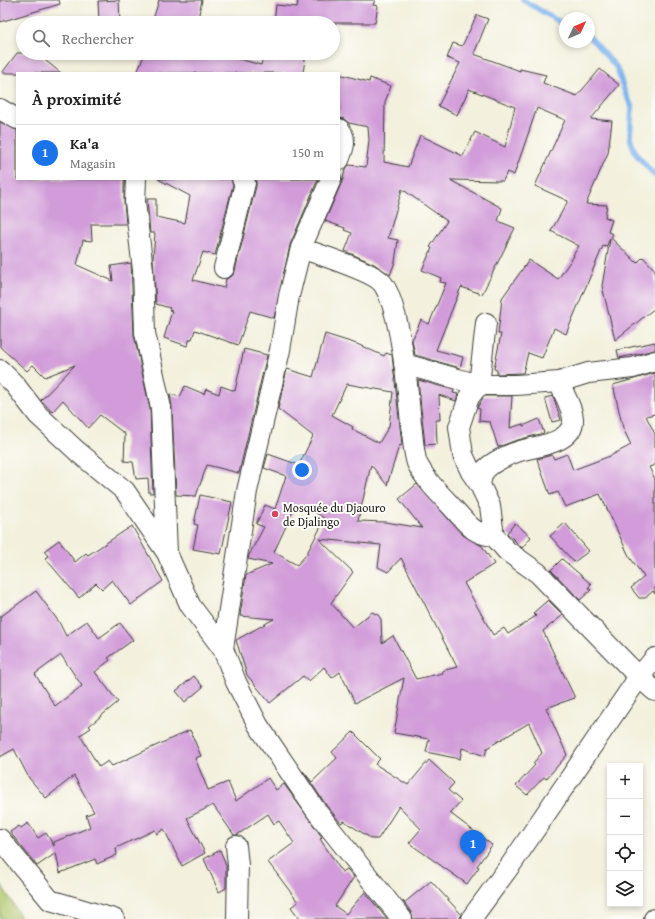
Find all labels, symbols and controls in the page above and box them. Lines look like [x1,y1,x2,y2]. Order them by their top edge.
north arrow [559,12,595,48]
search box [16,16,340,60]
icon: search [30,27,52,49]
text: Rechercher [62,28,134,49]
text: À proximité [32,86,121,111]
text: Ka'a [70,133,99,154]
text: 1 [42,143,48,162]
text: 150 m [292,143,324,162]
text: Magasin [70,154,116,173]
your location [292,460,312,480]
place label: Mosquée du Djaouro de Djalingo [283,499,386,530]
marker: Mosquée du Djaouro de Djalingo [270,509,280,519]
map controls [607,763,643,907]
button: + [607,763,643,799]
button: − [607,799,643,835]
pin: 1 [460,830,486,863]
button: locate [607,835,643,871]
button: layers [607,871,643,907]

